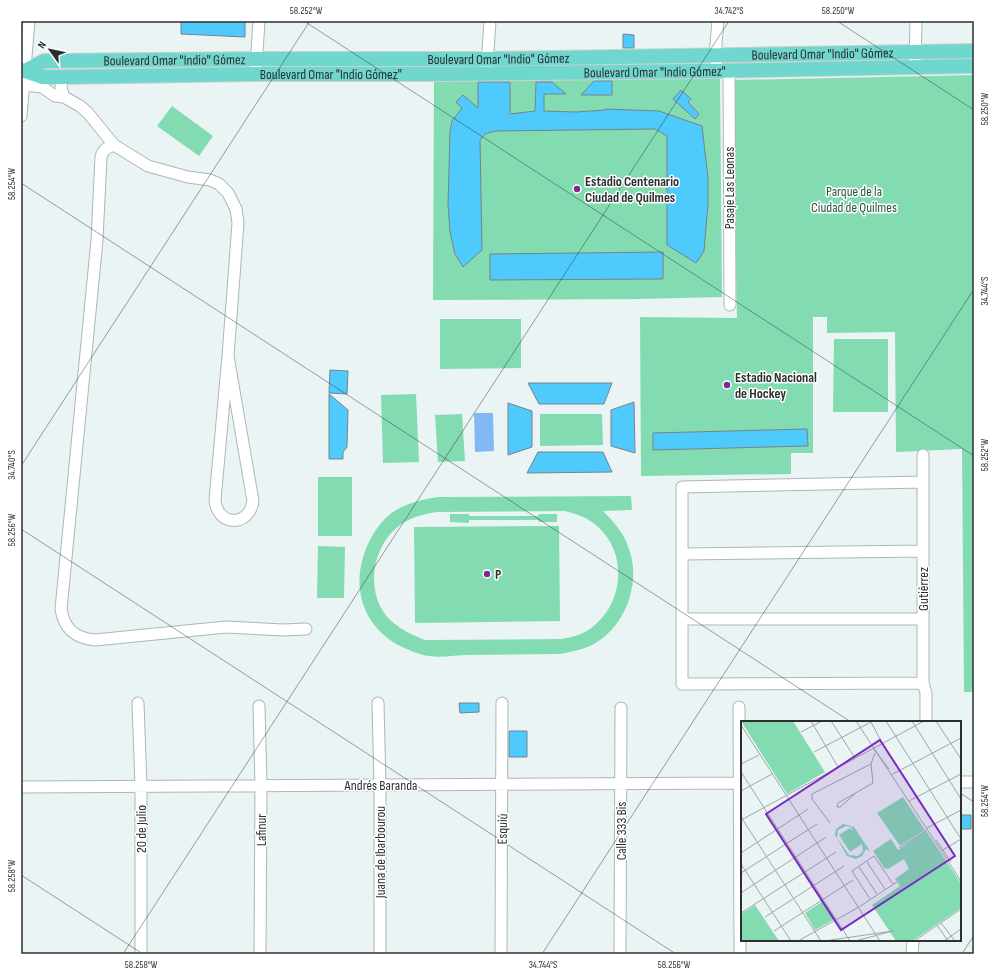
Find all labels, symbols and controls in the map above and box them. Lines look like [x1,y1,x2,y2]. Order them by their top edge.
text: 58.252°W [290,5,323,17]
text: 34.742°S [714,5,744,17]
text: 58.250°W [822,5,855,17]
north arrow [30,30,70,70]
text: N [35,39,49,51]
street label: Boulevard Omar "Indio" Gómez [751,44,894,64]
street label: Boulevard Omar "Indio" Gómez [427,50,570,68]
street label: Boulevard Omar "Indio" Gómez [103,51,246,69]
street label: Boulevard Omar "Indio Gómez" [584,63,726,81]
street label: Boulevard Omar "Indio Gómez" [260,66,402,83]
text: 58.250°W [979,92,991,125]
street label: Pasaje Las Leonas [721,147,738,229]
text: 58.254°W [6,167,18,200]
place label: Estadio Centenario Ciudad de Quilmes [585,173,679,206]
park label: Parque de la Ciudad de Quilmes [811,183,897,216]
marker: Estadio Centenario Ciudad de Quilmes [572,184,582,194]
text: 34.744°S [979,277,991,305]
place label: Estadio Nacional de Hockey [735,369,817,402]
marker: Estadio Nacional de Hockey [722,380,732,390]
text: 58.252°W [979,438,991,471]
text: 34.740°S [6,450,18,480]
text: 58.256°W [6,513,18,546]
place label: P [495,566,501,583]
street label: Gutiérrez [915,567,932,611]
marker: P [482,569,492,579]
inset map [741,721,961,941]
street label: Andrés Baranda [344,777,417,794]
text: 58.254°W [979,784,991,817]
street label: Calle 333 Bis [613,802,630,860]
street label: 20 de Julio [133,805,150,853]
street label: Juana de Ibarbourou [372,806,389,899]
street label: Esquiú [494,813,511,845]
street label: Lafinur [253,814,270,846]
text: 58.258°W [6,859,18,892]
text: 58.258°W [125,959,158,971]
text: 34.744°S [529,959,557,971]
text: 58.256°W [658,959,691,971]

